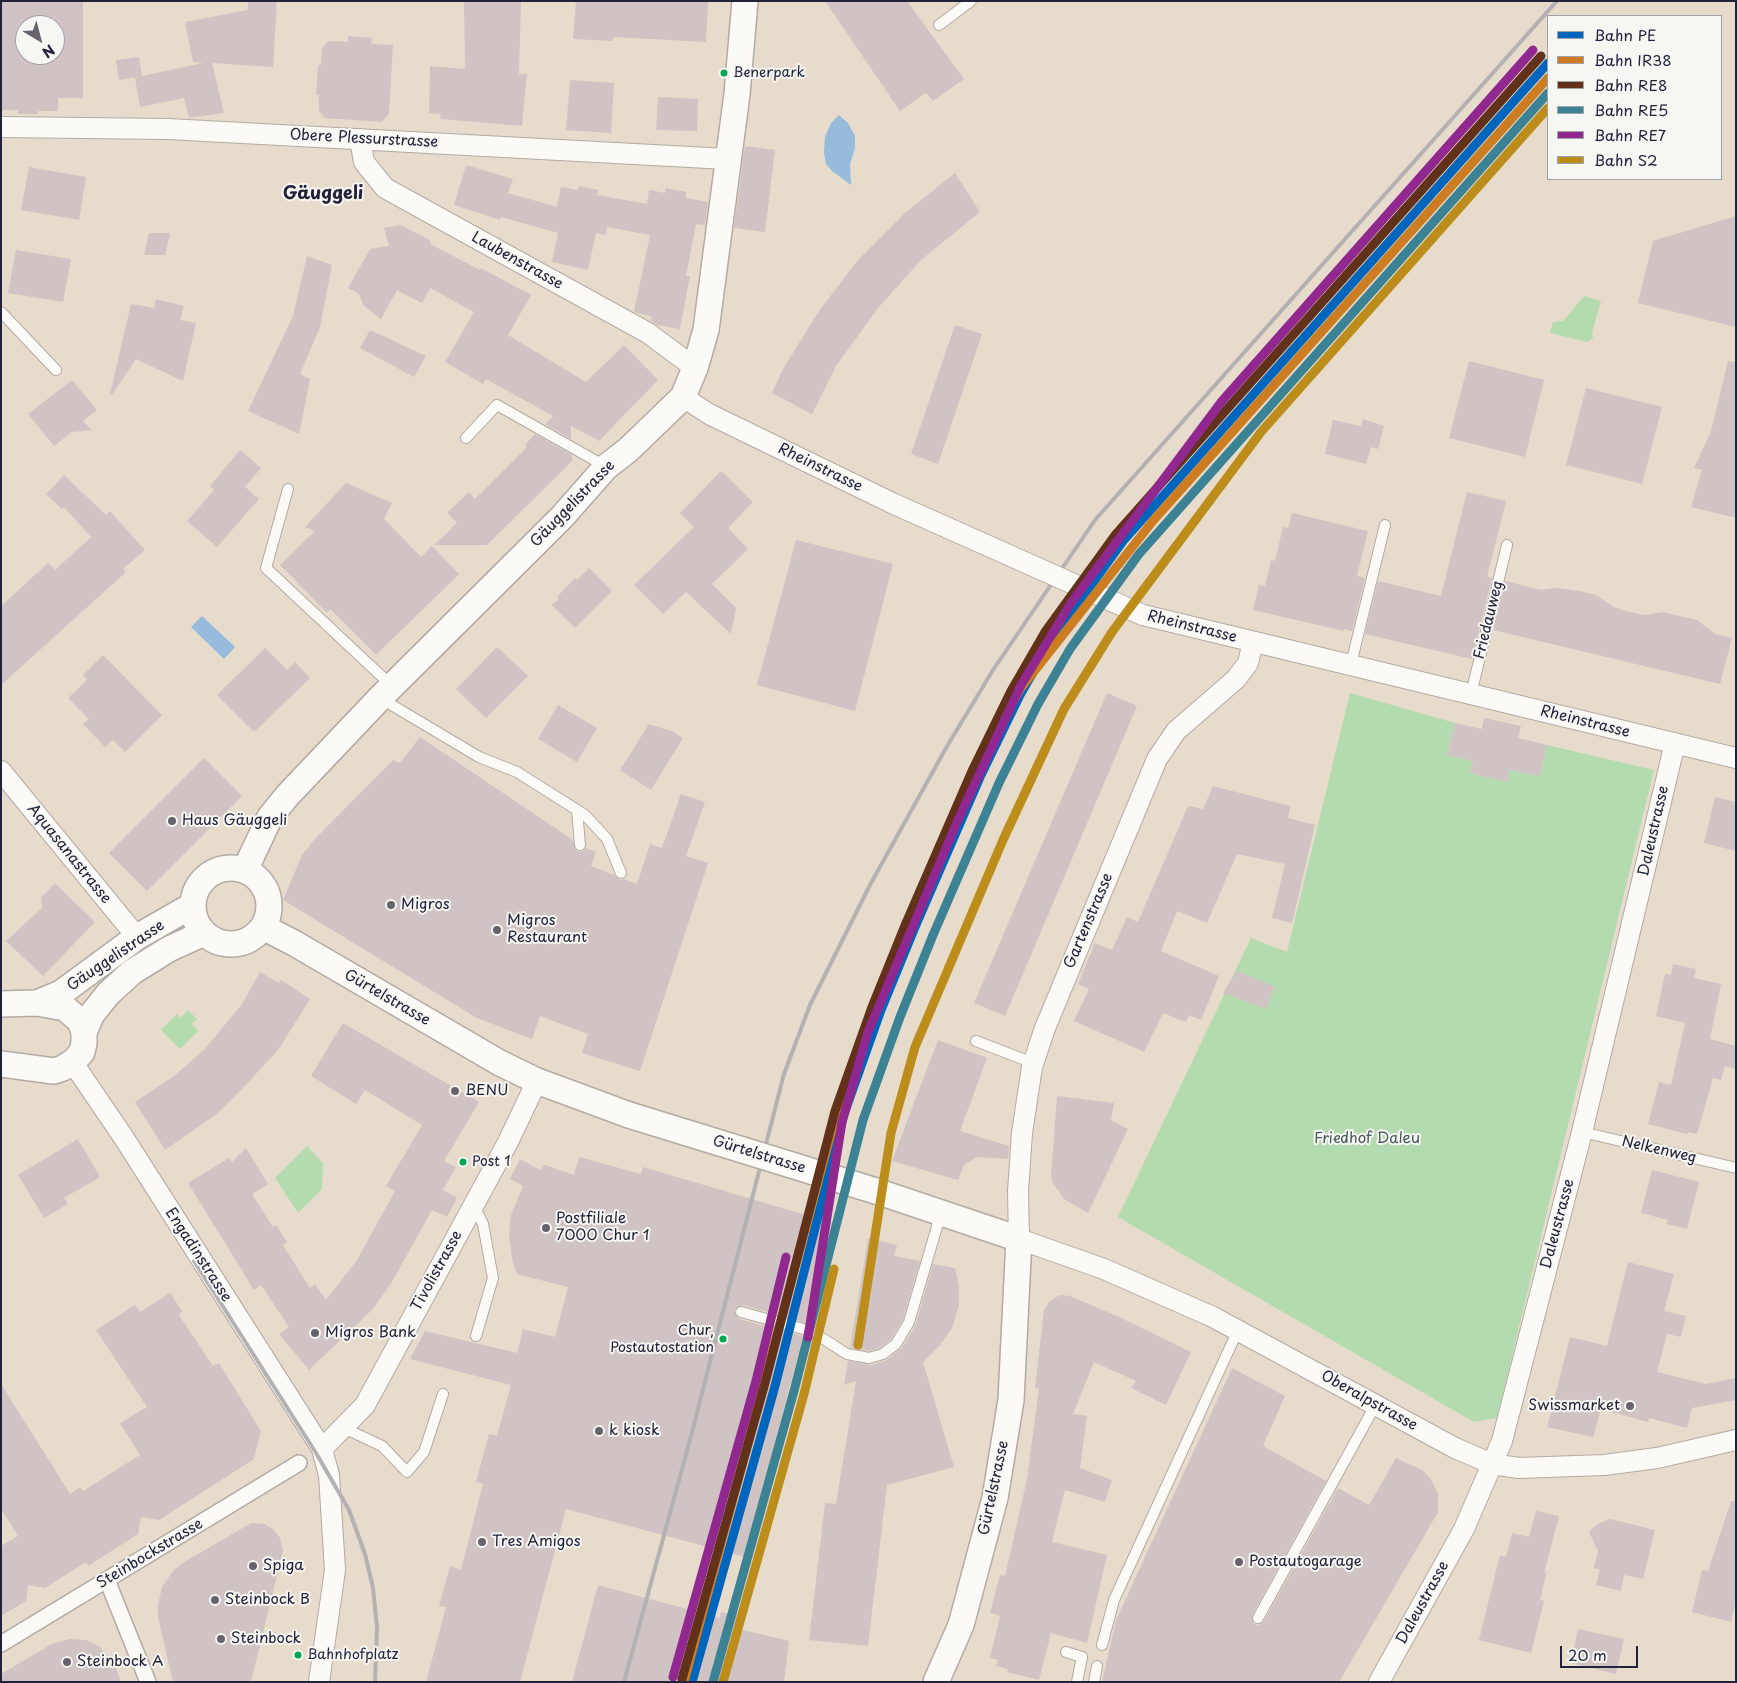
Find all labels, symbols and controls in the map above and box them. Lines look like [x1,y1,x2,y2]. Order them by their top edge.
north arrow [15,15,65,65]
legend [1547,15,1722,180]
text: Bahn PE [1594,23,1656,46]
text: N [38,40,59,63]
text: Bahn IR38 [1594,48,1672,71]
place label: Benerpark [733,65,805,81]
marker: Benerpark [719,68,729,78]
text: Bahn RE8 [1594,73,1667,96]
text: Bahn RE5 [1594,98,1668,121]
text: Bahn RE7 [1594,123,1666,146]
street label: Obere Plessurstrasse [289,126,439,152]
text: Bahn S2 [1594,148,1658,171]
district label: Gäuggeli [283,183,363,205]
street label: Laubenstrasse [468,228,566,294]
street label: Rheinstrasse [775,440,865,496]
street label: Gäuggelistrasse [527,457,619,551]
street label: Friedauweg [1471,579,1507,661]
street label: Rheinstrasse [1145,607,1239,647]
street label: Rheinstrasse [1538,702,1632,742]
street label: Daleustrasse [1635,784,1673,878]
street label: Aquasanastrasse [23,800,115,908]
place label: Haus Gäuggeli [182,812,287,830]
marker: Haus Gäuggeli [166,815,178,827]
street label: Gartenstrasse [1061,871,1117,971]
place label: Migros [401,896,450,914]
marker: Migros [385,899,397,911]
place label: Migros Restaurant [507,912,587,947]
street label: Gäuggelistrasse [64,917,168,995]
marker: Migros Restaurant [491,924,503,936]
street label: Gürtelstrasse [341,966,433,1030]
place label: BENU [465,1082,508,1100]
marker: BENU [449,1085,461,1097]
park label: Friedhof Daleu [1314,1130,1420,1148]
street label: Gürtelstrasse [710,1132,808,1178]
street label: Nelkenweg [1620,1133,1698,1167]
place label: Post 1 [472,1154,511,1170]
marker: Post 1 [458,1157,468,1167]
street label: Daleustrasse [1537,1177,1579,1271]
street label: Engadinstrasse [161,1205,235,1305]
place label: Postfiliale 7000 Chur 1 [556,1210,650,1245]
marker: Postfiliale 7000 Chur 1 [540,1222,552,1234]
street label: Tivolistrasse [408,1228,466,1314]
place label: Chur, Postautostation [610,1323,714,1355]
place label: Migros Bank [325,1324,416,1342]
marker: Migros Bank [309,1327,321,1339]
marker: Chur, Postautostation [718,1334,728,1344]
street label: Oberalpstrasse [1318,1367,1420,1435]
place label: Swissmarket [1528,1397,1620,1415]
marker: Swissmarket [1624,1400,1636,1412]
place label: k kiosk [609,1422,660,1440]
marker: k kiosk [593,1425,605,1437]
street label: Gürtelstrasse [975,1439,1013,1537]
street label: Steinbockstrasse [94,1515,206,1593]
place label: Tres Amigos [492,1533,581,1551]
marker: Tres Amigos [476,1536,488,1548]
place label: Postautogarage [1249,1553,1362,1571]
marker: Postautogarage [1233,1556,1245,1568]
place label: Spiga [263,1557,304,1575]
street label: Daleustrasse [1393,1558,1453,1648]
marker: Spiga [247,1560,259,1572]
place label: Steinbock B [225,1591,310,1609]
marker: Steinbock B [209,1594,221,1606]
place label: Steinbock [231,1630,301,1648]
marker: Steinbock [215,1633,227,1645]
scale bar [1562,1636,1640,1668]
text: 20 m [1568,1643,1607,1666]
place label: Bahnhofplatz [307,1647,398,1663]
marker: Bahnhofplatz [293,1650,303,1660]
place label: Steinbock A [77,1653,164,1671]
marker: Steinbock A [61,1656,73,1668]

